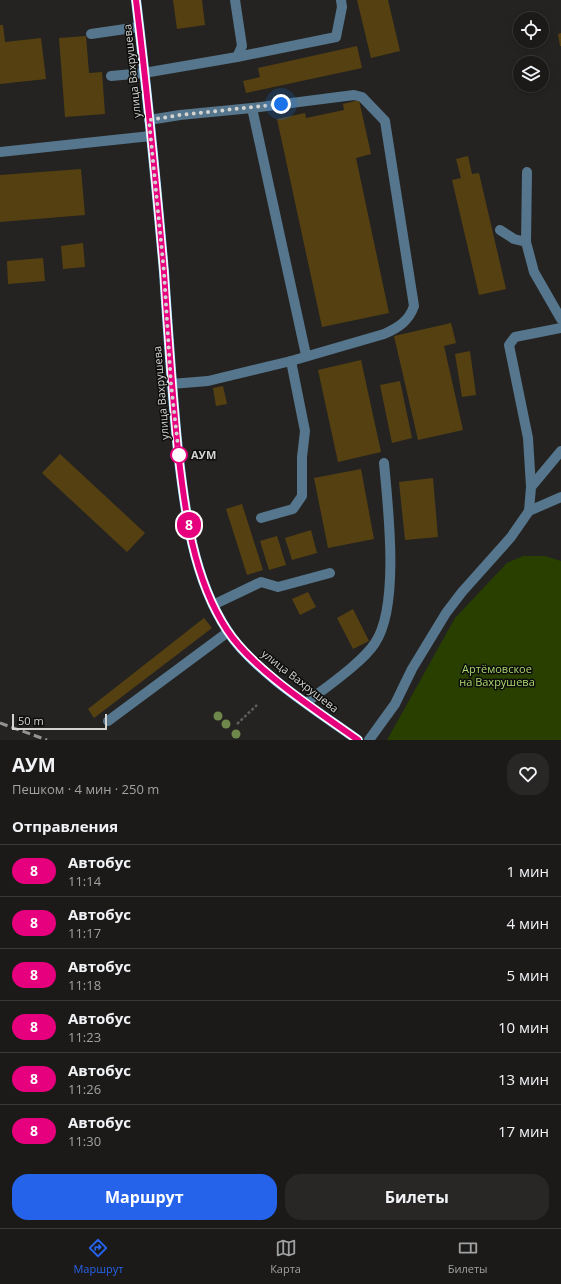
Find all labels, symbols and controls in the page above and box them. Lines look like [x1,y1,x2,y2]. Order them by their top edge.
map controls [513,12,549,92]
button: locate [513,12,549,48]
street label: улица Вахрушева [119,23,144,119]
button: layers [513,56,549,92]
your location [271,94,291,114]
street label: улица Вахрушева [149,345,172,441]
marker: АУМ [170,446,188,464]
place label: АУМ [191,447,216,462]
line badge: 8 [176,512,202,538]
text: 8 [185,515,193,534]
street label: улица Вахрушева [259,646,342,716]
park label: Артёмовское на Вахрушева [459,661,535,689]
scale bar [12,712,107,731]
text: 50 m [18,713,44,728]
text: АУМ [12,752,56,778]
button: heart [507,753,549,795]
text: Пешком · 4 мин · 250 m [12,780,159,798]
text: Отправления [12,816,118,836]
text: Автобус [68,852,131,872]
text: 8 [30,861,38,880]
text: 1 мин [506,861,549,881]
text: 11:14 [68,872,101,890]
text: Автобус [68,904,131,924]
text: 8 [30,913,38,932]
text: 4 мин [506,913,549,933]
text: 11:17 [68,924,101,942]
text: Автобус [68,956,131,976]
text: 8 [30,965,38,984]
text: 5 мин [506,965,549,985]
text: 11:18 [68,976,101,994]
text: Автобус [68,1008,131,1028]
text: 8 [30,1017,38,1036]
text: 10 мин [498,1017,549,1037]
text: 11:23 [68,1028,101,1046]
text: Автобус [68,1060,131,1080]
text: 8 [30,1069,38,1088]
text: 13 мин [498,1069,549,1089]
text: 11:26 [68,1080,101,1098]
text: Автобус [68,1112,131,1132]
text: 8 [30,1121,38,1140]
text: 17 мин [498,1121,549,1141]
text: 11:30 [68,1132,101,1150]
button: Маршрут [12,1174,277,1220]
button: Билеты [285,1174,549,1220]
tab: Маршрут [73,1237,123,1276]
tab: Карта [270,1237,301,1276]
tab: Билеты [448,1237,488,1276]

